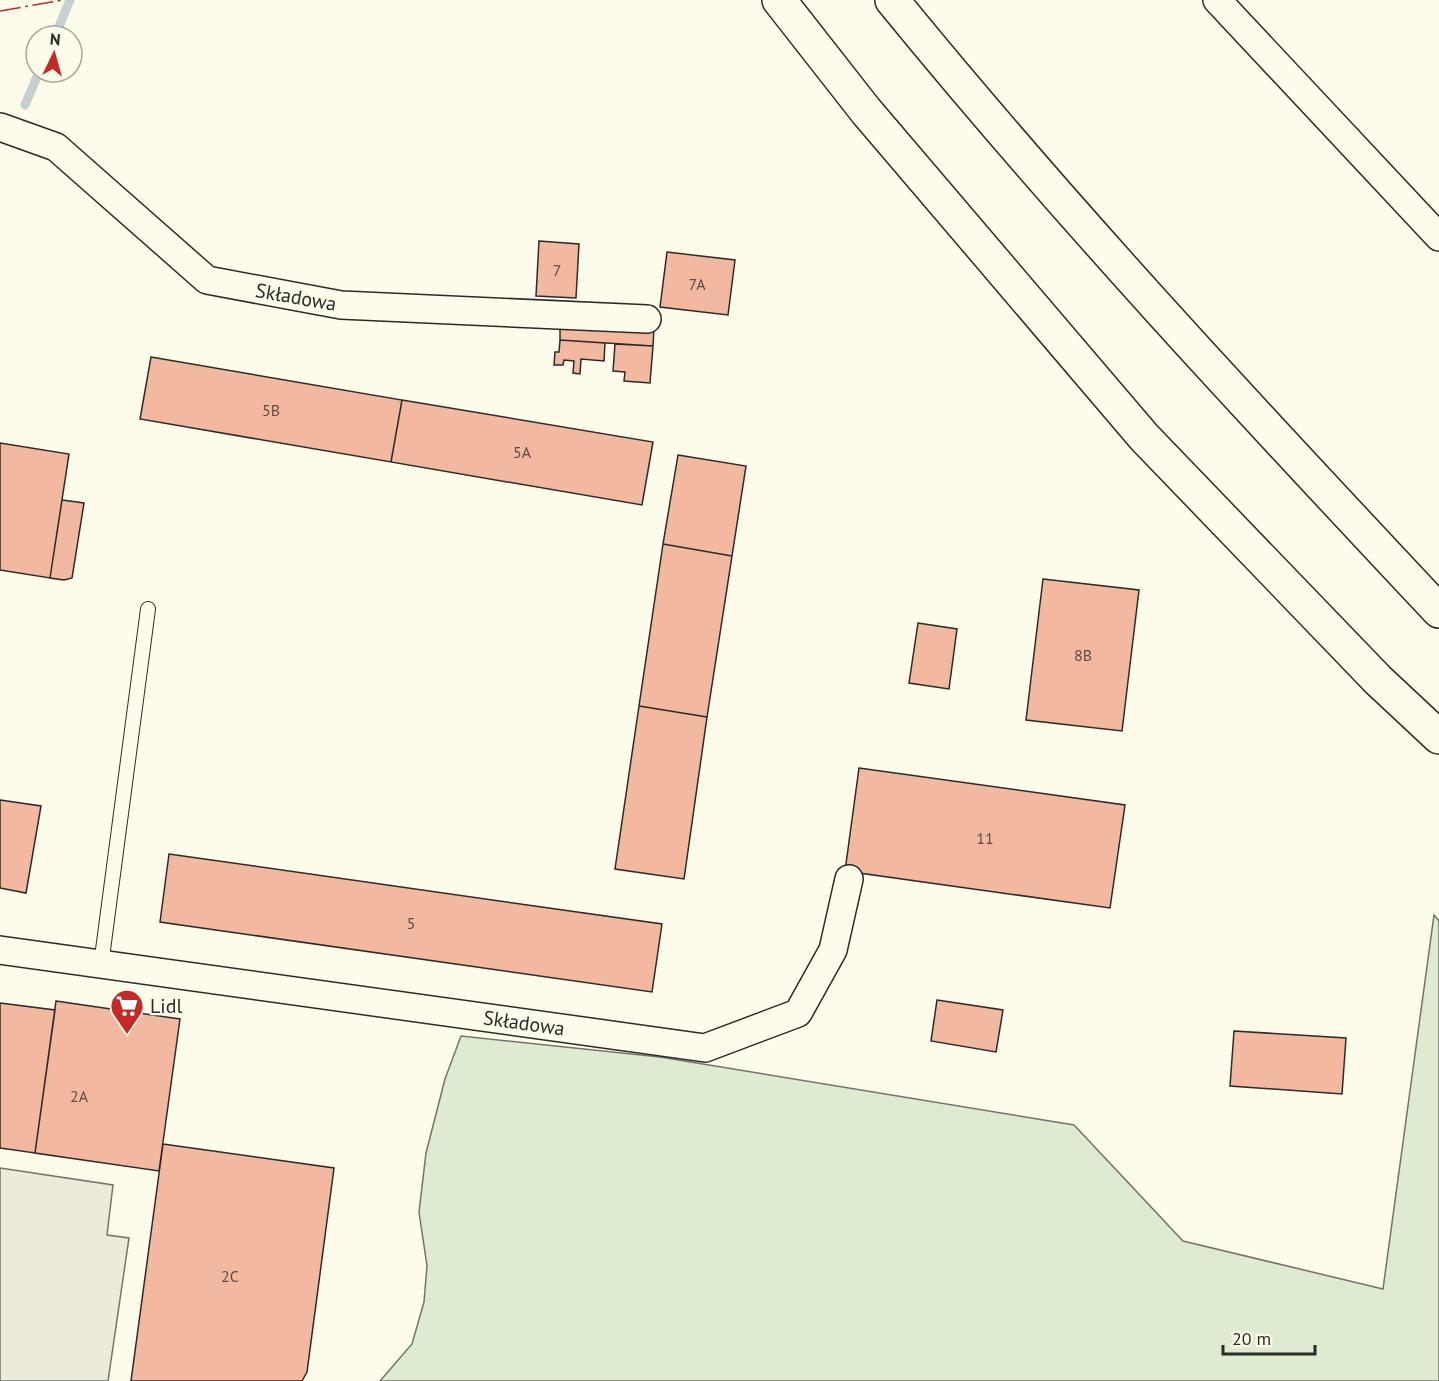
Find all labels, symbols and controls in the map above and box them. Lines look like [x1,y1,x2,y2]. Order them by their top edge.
north arrow [24,24,84,84]
text: N [49,29,61,49]
house number: 7 [553,260,561,280]
house number: 7A [688,274,706,294]
street label: Składowa [253,277,339,317]
house number: 5B [262,400,280,420]
house number: 5A [513,442,532,462]
house number: 8B [1074,645,1092,665]
house number: 11 [976,828,994,848]
house number: 5 [407,913,415,933]
supermarket icon: Lidl [109,988,145,1035]
place label: Lidl [150,993,182,1019]
street label: Składowa [482,1004,566,1042]
house number: 2A [70,1086,89,1106]
house number: 2C [221,1266,239,1286]
scale bar [1223,1318,1314,1356]
text: 20 m [1232,1327,1271,1350]

